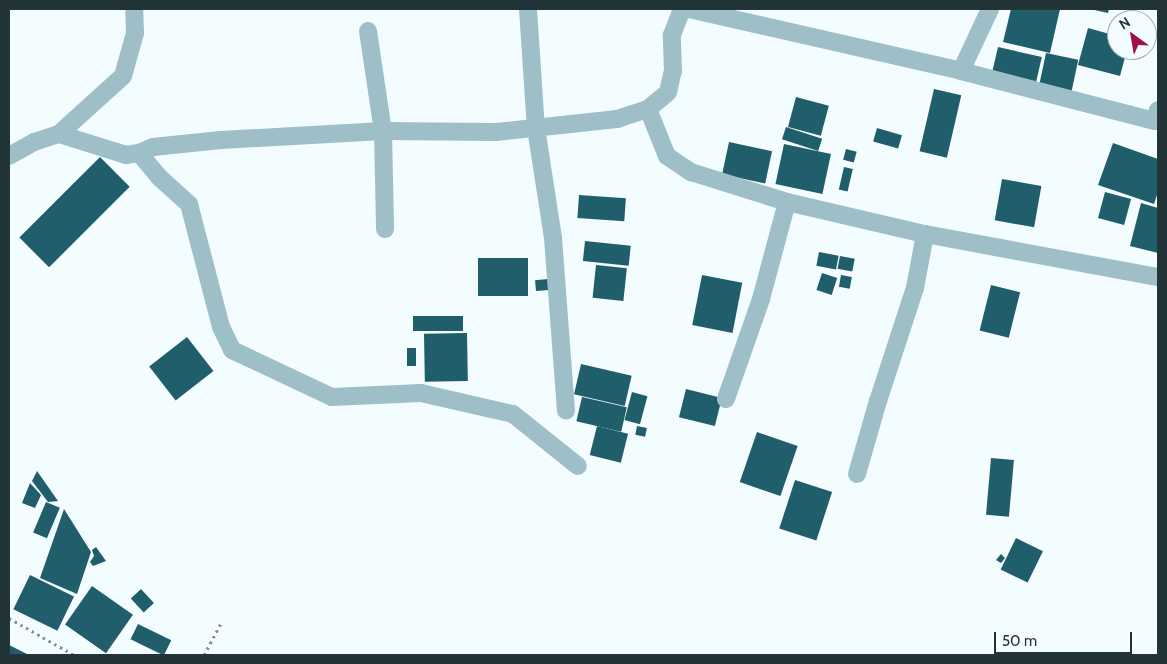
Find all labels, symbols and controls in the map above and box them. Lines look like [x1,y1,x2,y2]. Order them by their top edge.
north arrow [1107,10,1157,60]
text: N [1116,13,1134,33]
scale bar [997,622,1134,654]
text: 50 m [1002,632,1037,650]

